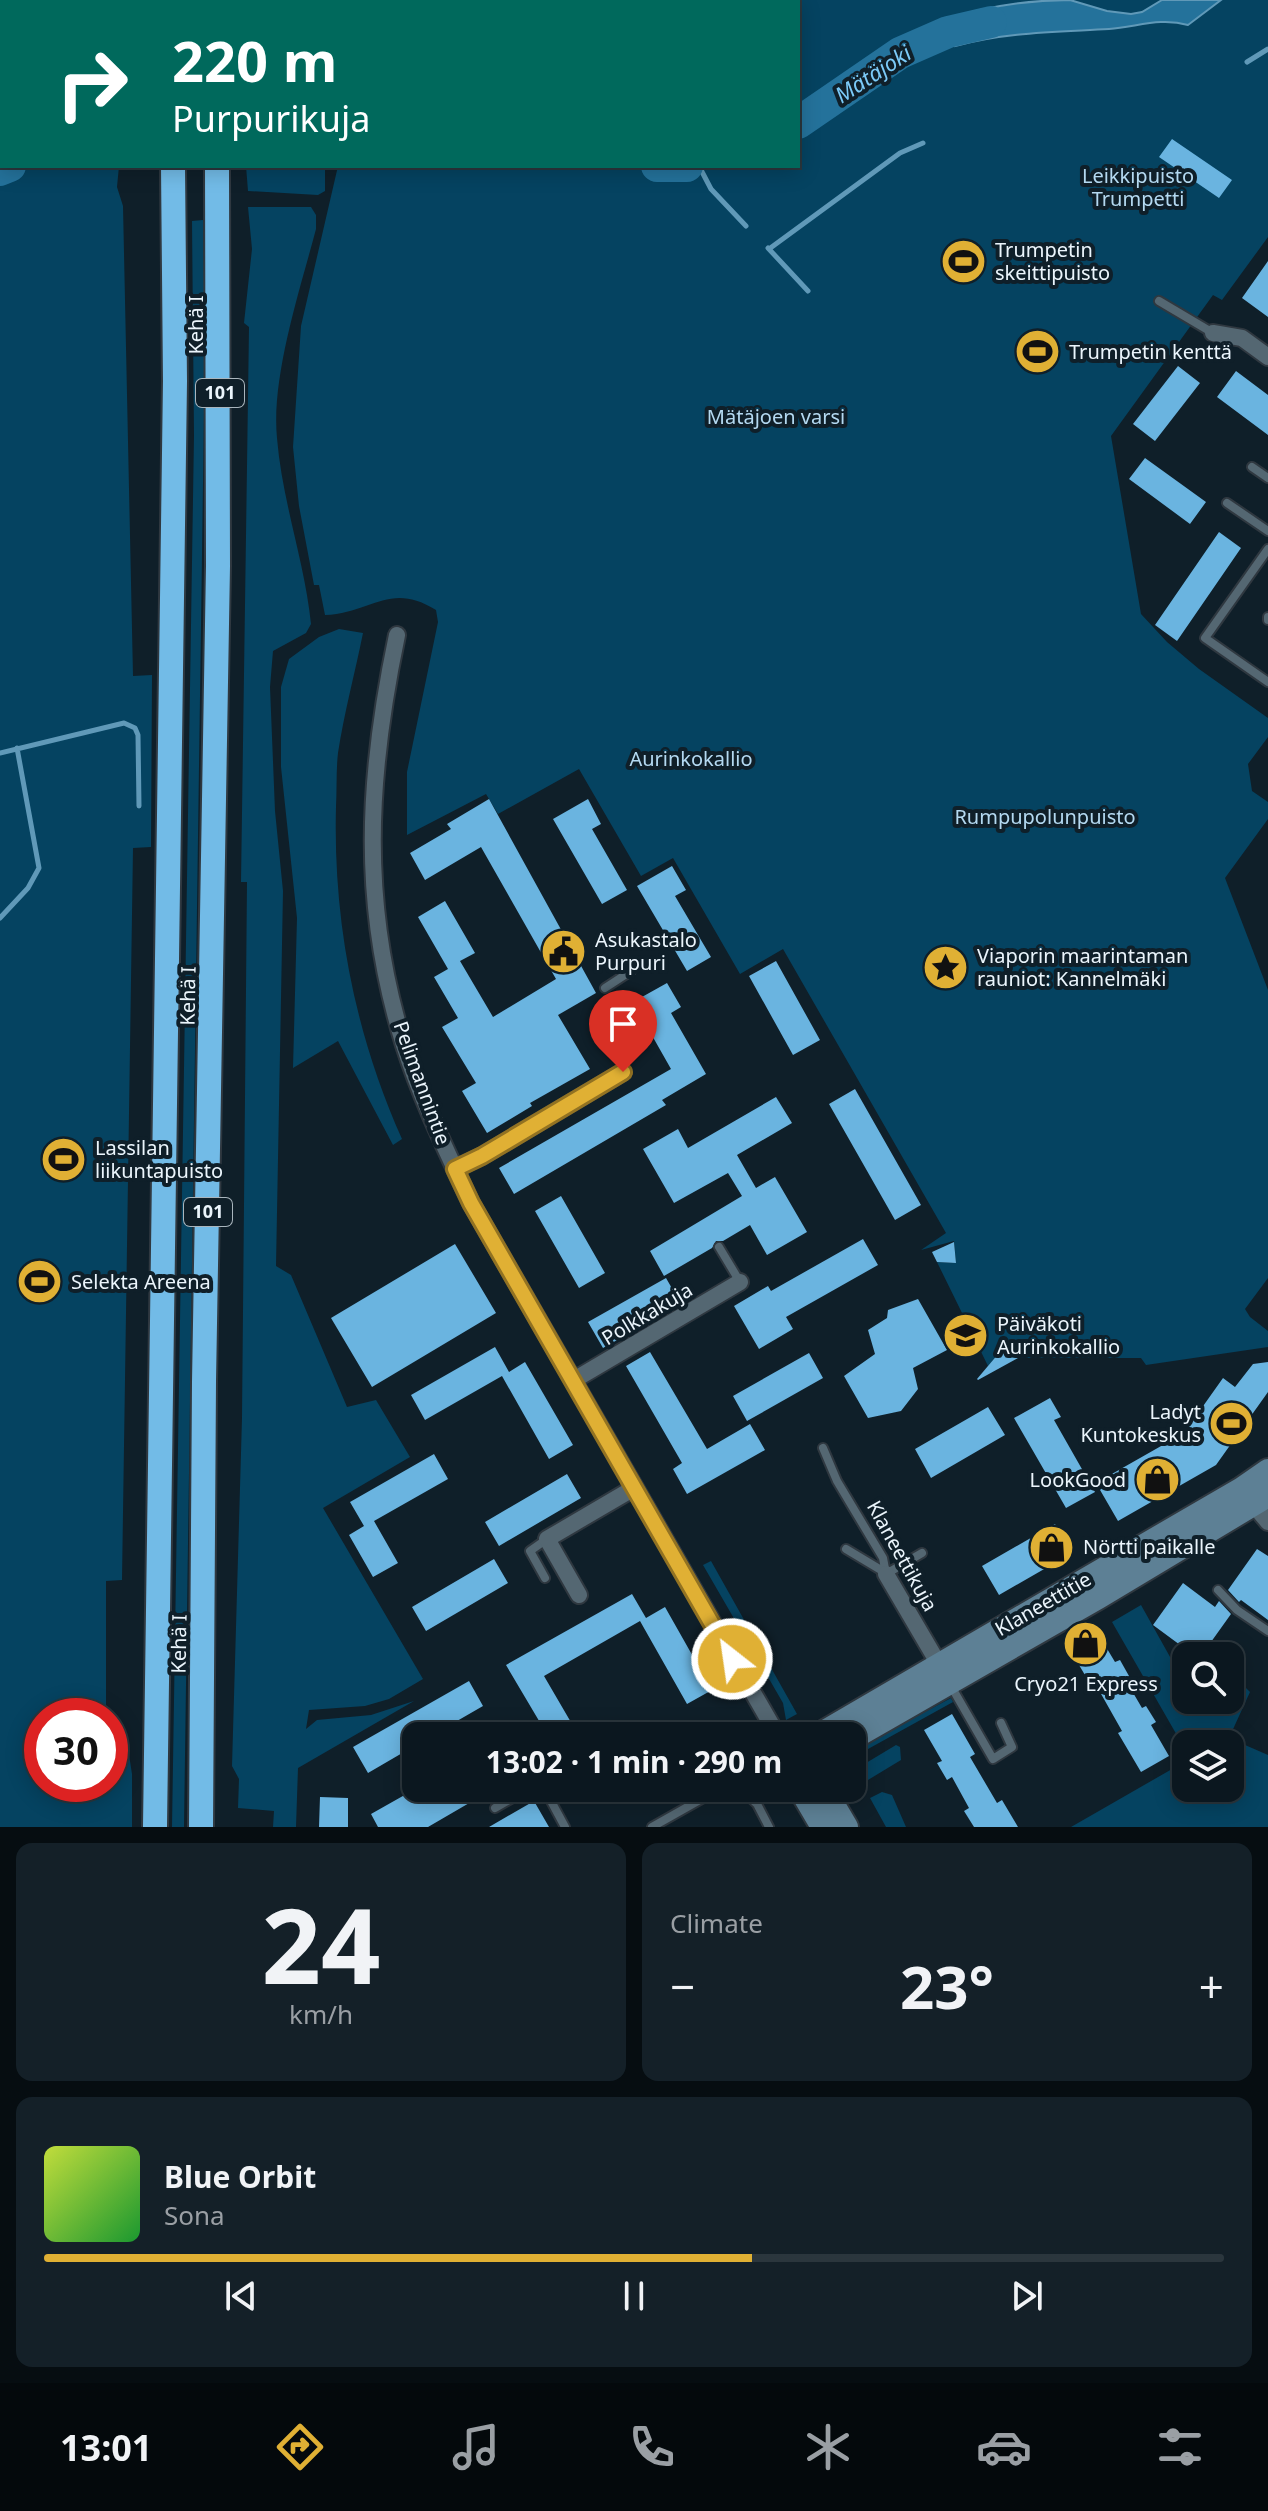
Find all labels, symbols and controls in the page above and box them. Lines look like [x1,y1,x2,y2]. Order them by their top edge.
text: 220 m [172,22,337,98]
icon: right [40,32,144,136]
water label: Mätäjoki [828,37,917,109]
text: Purpurikuja [172,94,370,143]
park label: Leikkipuisto Trumpetti [1082,162,1194,212]
place label: Trumpetin skeittipuisto [995,236,1110,286]
sports icon: Trumpetin skeittipuisto [940,237,988,285]
street label: Kehä I [182,295,209,355]
sports icon: Trumpetin kenttä [1014,328,1062,376]
place label: Trumpetin kenttä [1069,338,1232,365]
road number: 101 [196,379,244,407]
park label: Mätäjoen varsi [707,403,845,430]
park label: Aurinkokallio [629,745,753,772]
park label: Rumpupolunpuisto [954,803,1136,830]
place label: Asukastalo Purpuri [595,926,697,976]
public building icon: Asukastalo Purpuri [540,928,588,976]
place label: Viaporin maarintaman rauniot: Kannelmäki [977,942,1188,992]
place icon: Viaporin maarintaman rauniot: Kannelmäki [922,944,970,992]
street label: Kehä I [173,966,202,1026]
pin [589,990,657,1072]
icon: arrive [601,1002,645,1046]
street label: Pelimannintie [388,1017,457,1148]
place label: Lassilan liikuntapuisto [95,1134,223,1184]
sports icon: Lassilan liikuntapuisto [40,1136,88,1184]
road number: 101 [184,1198,232,1226]
sports icon: Selekta Areena [16,1258,64,1306]
place label: Selekta Areena [71,1268,211,1295]
street label: Polkkakuja [596,1276,697,1351]
place label: Päiväkoti Aurinkokallio [997,1310,1120,1360]
school or university icon: Päiväkoti Aurinkokallio [942,1311,990,1359]
place label: Ladyt Kuntokeskus [1080,1398,1201,1448]
sports icon: Ladyt Kuntokeskus [1208,1399,1256,1447]
shop icon: LookGood [1133,1456,1181,1504]
place label: LookGood [1030,1466,1126,1493]
street label: Klaneettikuja [861,1496,944,1616]
shop icon: Nörtti paikalle [1028,1523,1076,1571]
place label: Nörtti paikalle [1083,1533,1216,1560]
street label: Klaneettitie [990,1565,1096,1642]
street label: Kehä I [164,1614,193,1674]
position arrow [690,1617,774,1701]
shop icon: Cryo21 Express [1062,1620,1110,1668]
map controls [1172,1642,1244,1802]
button: search [1172,1642,1244,1714]
place label: Cryo21 Express [1014,1670,1158,1697]
speed limit sign: 30 [24,1698,128,1802]
button: layers [1172,1730,1244,1802]
text: 13:02 · 1 min · 290 m [486,1741,782,1782]
text: 24 [262,1873,380,2014]
text: Climate [670,1905,763,1941]
text: 23° [900,1945,994,2027]
text: − [670,1956,695,2016]
text: + [1199,1956,1224,2016]
text: km/h [289,1996,353,2032]
text: Blue Orbit [164,2156,316,2197]
text: Sona [164,2197,225,2233]
icon: previous [219,2274,263,2318]
icon: pause [612,2274,656,2318]
icon: next [1005,2274,1049,2318]
icon: directions [272,2419,328,2475]
icon: music [448,2419,504,2475]
icon: phone [624,2419,680,2475]
icon: climate [800,2419,856,2475]
icon: car [976,2419,1032,2475]
icon: filters [1152,2419,1208,2475]
text: 13:01 [60,2423,152,2472]

